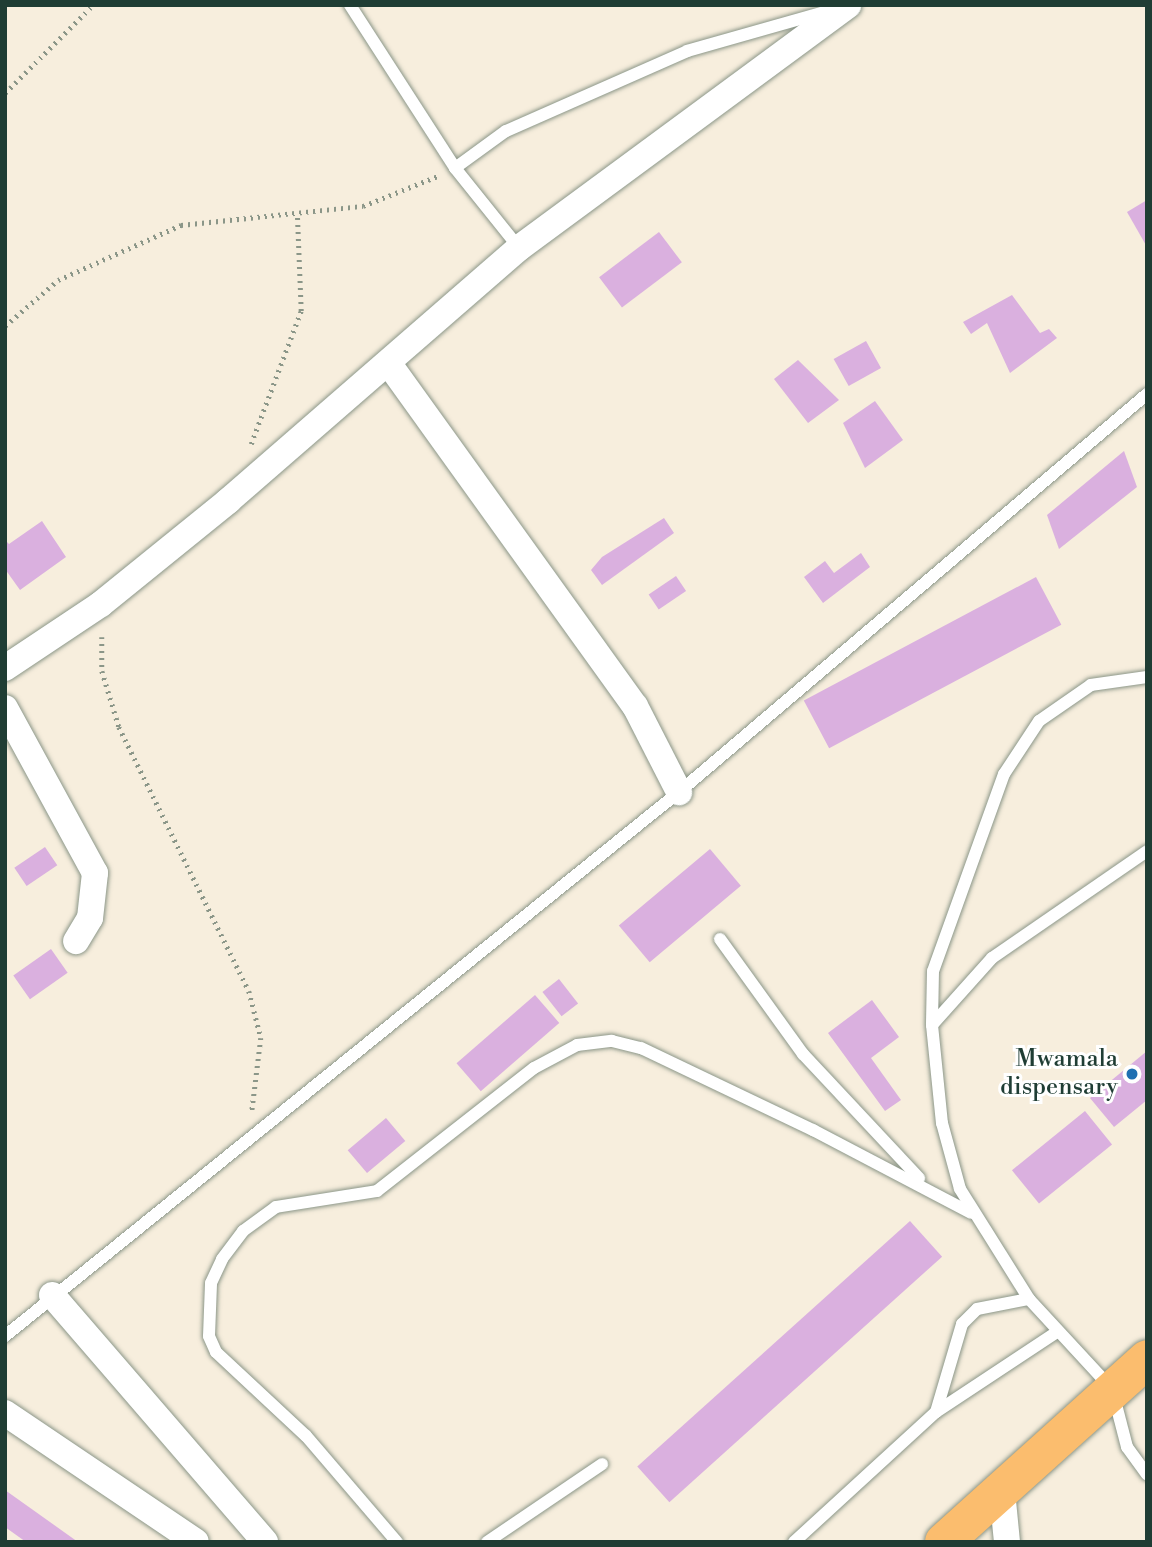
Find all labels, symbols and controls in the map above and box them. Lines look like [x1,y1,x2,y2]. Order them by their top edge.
place label: Mwamala dispensary [1000,1046,1118,1102]
marker: Mwamala dispensary [1124,1066,1140,1082]

